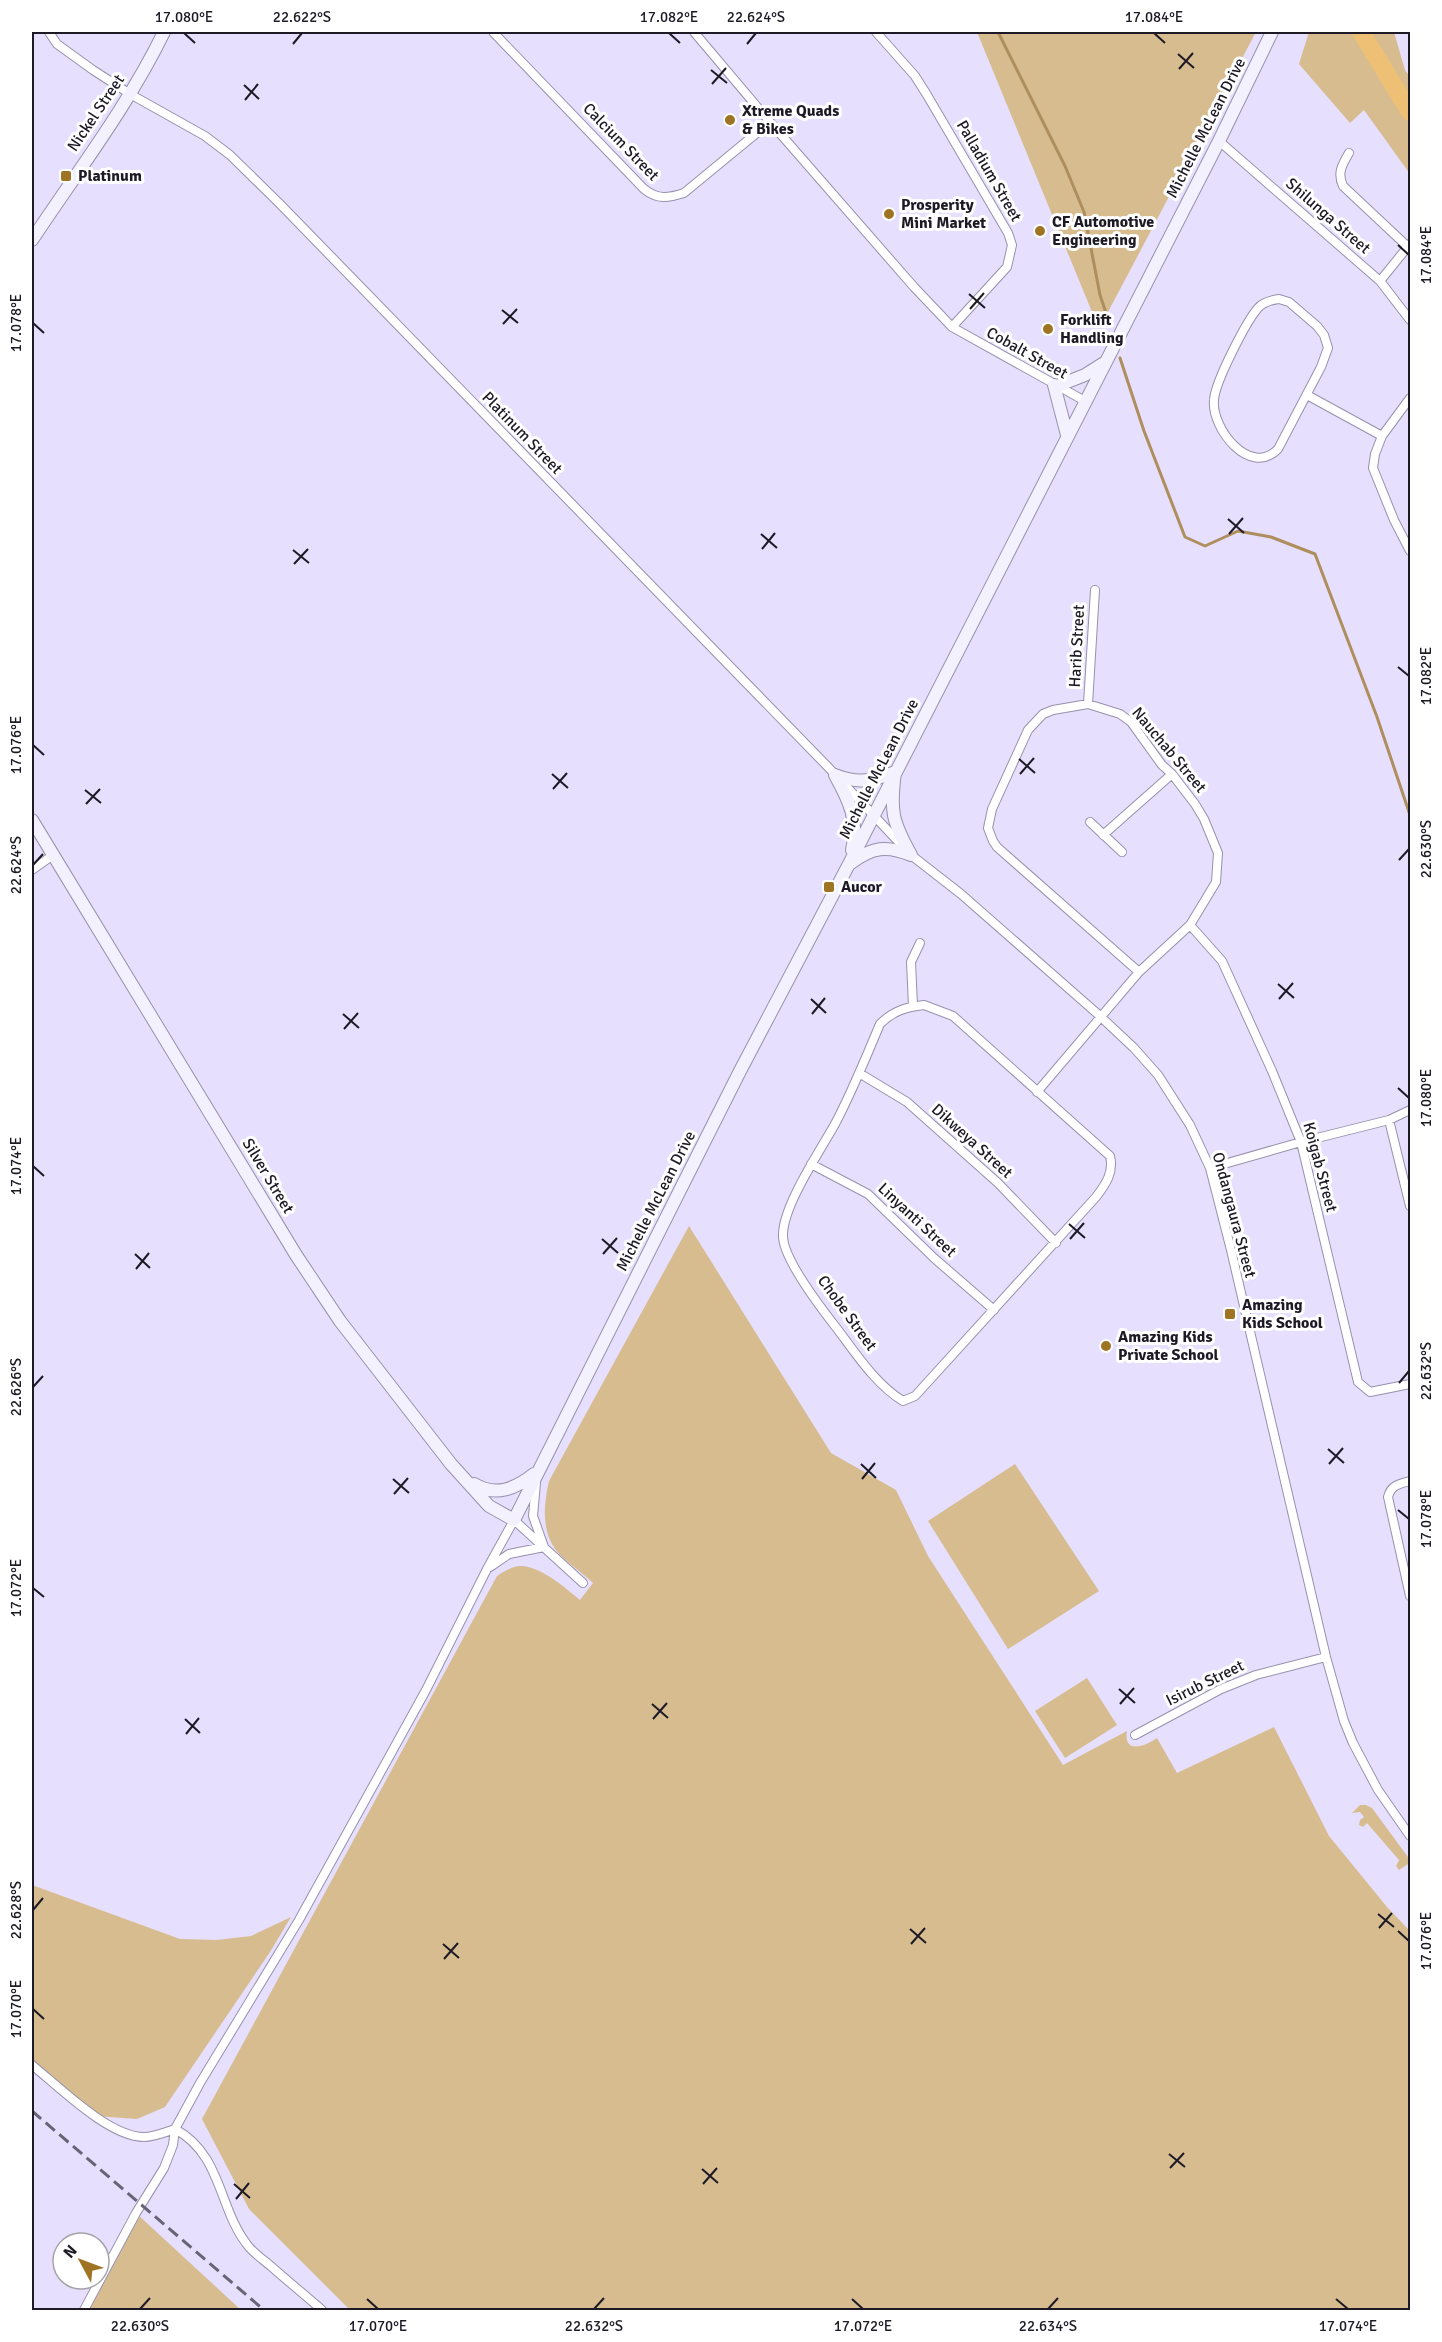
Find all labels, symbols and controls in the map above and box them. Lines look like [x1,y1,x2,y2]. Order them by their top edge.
text: 17.080°E [155,8,213,26]
text: 22.622°S [273,8,331,26]
text: 17.082°E [640,8,698,26]
text: 22.624°S [727,8,785,26]
text: 17.084°E [1125,8,1183,26]
street label: Michelle McLean Drive [1162,55,1250,201]
street label: Nickel Street [63,70,129,155]
street label: Calcium Street [579,99,664,186]
place label: Xtreme Quads & Bikes [742,101,839,139]
marker: Xtreme Quads & Bikes [723,113,737,127]
street label: Palladium Street [952,117,1026,226]
place label: Platinum [78,166,142,186]
marker: Platinum [59,169,73,183]
street label: Shilunga Street [1282,174,1375,258]
place label: Prosperity Mini Market [901,195,986,233]
marker: Prosperity Mini Market [882,207,896,221]
place label: CF Automotive Engineering [1052,212,1154,250]
marker: CF Automotive Engineering [1033,224,1047,238]
text: 17.084°E [1417,226,1435,284]
text: 17.078°E [7,294,25,352]
place label: Forklift Handling [1060,310,1124,348]
marker: Forklift Handling [1041,322,1055,336]
street label: Cobalt Street [983,323,1071,384]
street label: Platinum Street [478,387,567,479]
street label: Harib Street [1065,604,1089,688]
text: 17.082°E [1417,647,1435,705]
street label: Michelle McLean Drive [835,696,923,842]
street label: Nauchab Street [1127,703,1211,797]
text: 17.076°E [7,716,25,774]
text: 22.630°S [1417,820,1435,878]
text: 22.624°S [7,836,25,894]
place label: Aucor [841,877,883,897]
marker: Aucor [822,880,836,894]
text: 17.080°E [1417,1069,1435,1127]
street label: Dikweya Street [927,1099,1017,1183]
street label: Koigab Street [1298,1120,1342,1214]
street label: Michelle McLean Drive [612,1128,700,1274]
street label: Silver Street [238,1135,298,1217]
text: 17.074°E [7,1137,25,1195]
street label: Ondangaura Street [1208,1150,1260,1280]
street label: Linyanti Street [874,1179,961,1262]
street label: Chobe Street [813,1271,881,1355]
place label: Amazing Kids School [1242,1295,1323,1333]
marker: Amazing Kids School [1223,1307,1237,1321]
place label: Amazing Kids Private School [1118,1327,1219,1365]
marker: Amazing Kids Private School [1099,1339,1113,1353]
text: 22.632°S [1417,1342,1435,1400]
text: 22.626°S [7,1358,25,1416]
text: 17.078°E [1417,1490,1435,1548]
text: 17.072°E [7,1559,25,1617]
street label: Isirub Street [1163,1655,1248,1710]
text: 22.628°S [7,1881,25,1939]
text: 17.076°E [1417,1912,1435,1970]
text: 17.070°E [7,1980,25,2038]
north arrow [51,2231,111,2291]
text: N [59,2241,82,2263]
text: 22.630°S [111,2317,169,2335]
text: 17.070°E [349,2317,407,2335]
text: 22.632°S [565,2317,623,2335]
text: 17.072°E [834,2317,892,2335]
text: 22.634°S [1019,2317,1077,2335]
text: 17.074°E [1319,2317,1377,2335]

